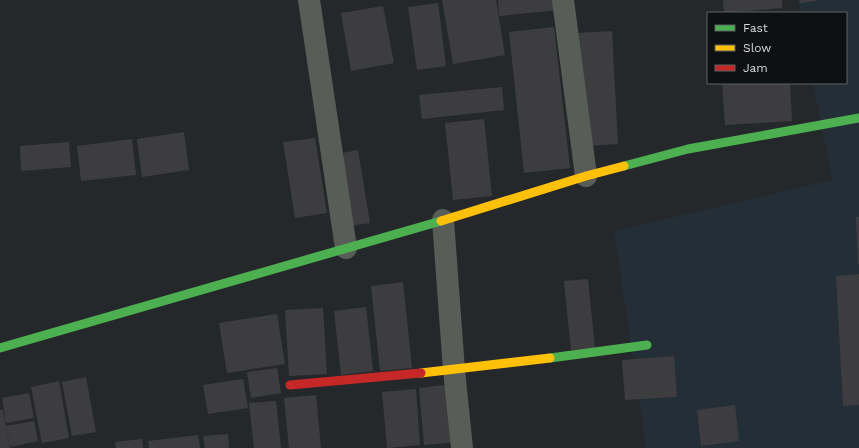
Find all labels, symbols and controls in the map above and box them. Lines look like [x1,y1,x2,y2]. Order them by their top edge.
legend [707,12,847,84]
text: Fast [743,21,768,35]
text: Slow [743,41,771,55]
text: Jam [743,61,768,75]

